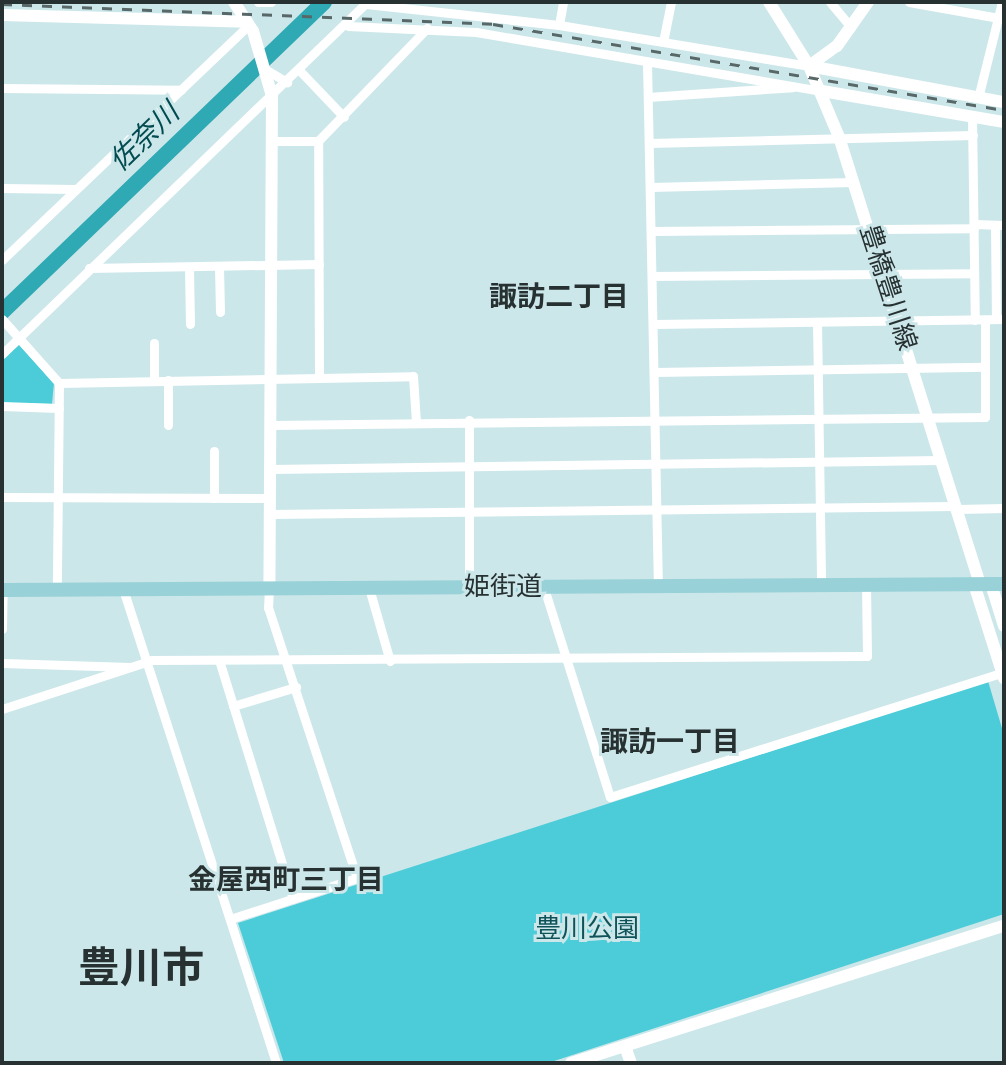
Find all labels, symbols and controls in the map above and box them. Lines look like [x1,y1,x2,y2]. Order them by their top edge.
water label: 佐奈川 [103,97,187,179]
street label: 豊橋豊川線 [852,221,922,355]
district label: 諏訪二丁目 [489,281,629,315]
street label: 姫街道 [464,572,542,604]
district label: 諏訪一丁目 [600,726,740,760]
district label: 金屋西町三丁目 [188,864,384,898]
park label: 豊川公園 [535,914,639,946]
district label: 豊川市 [78,945,204,995]

